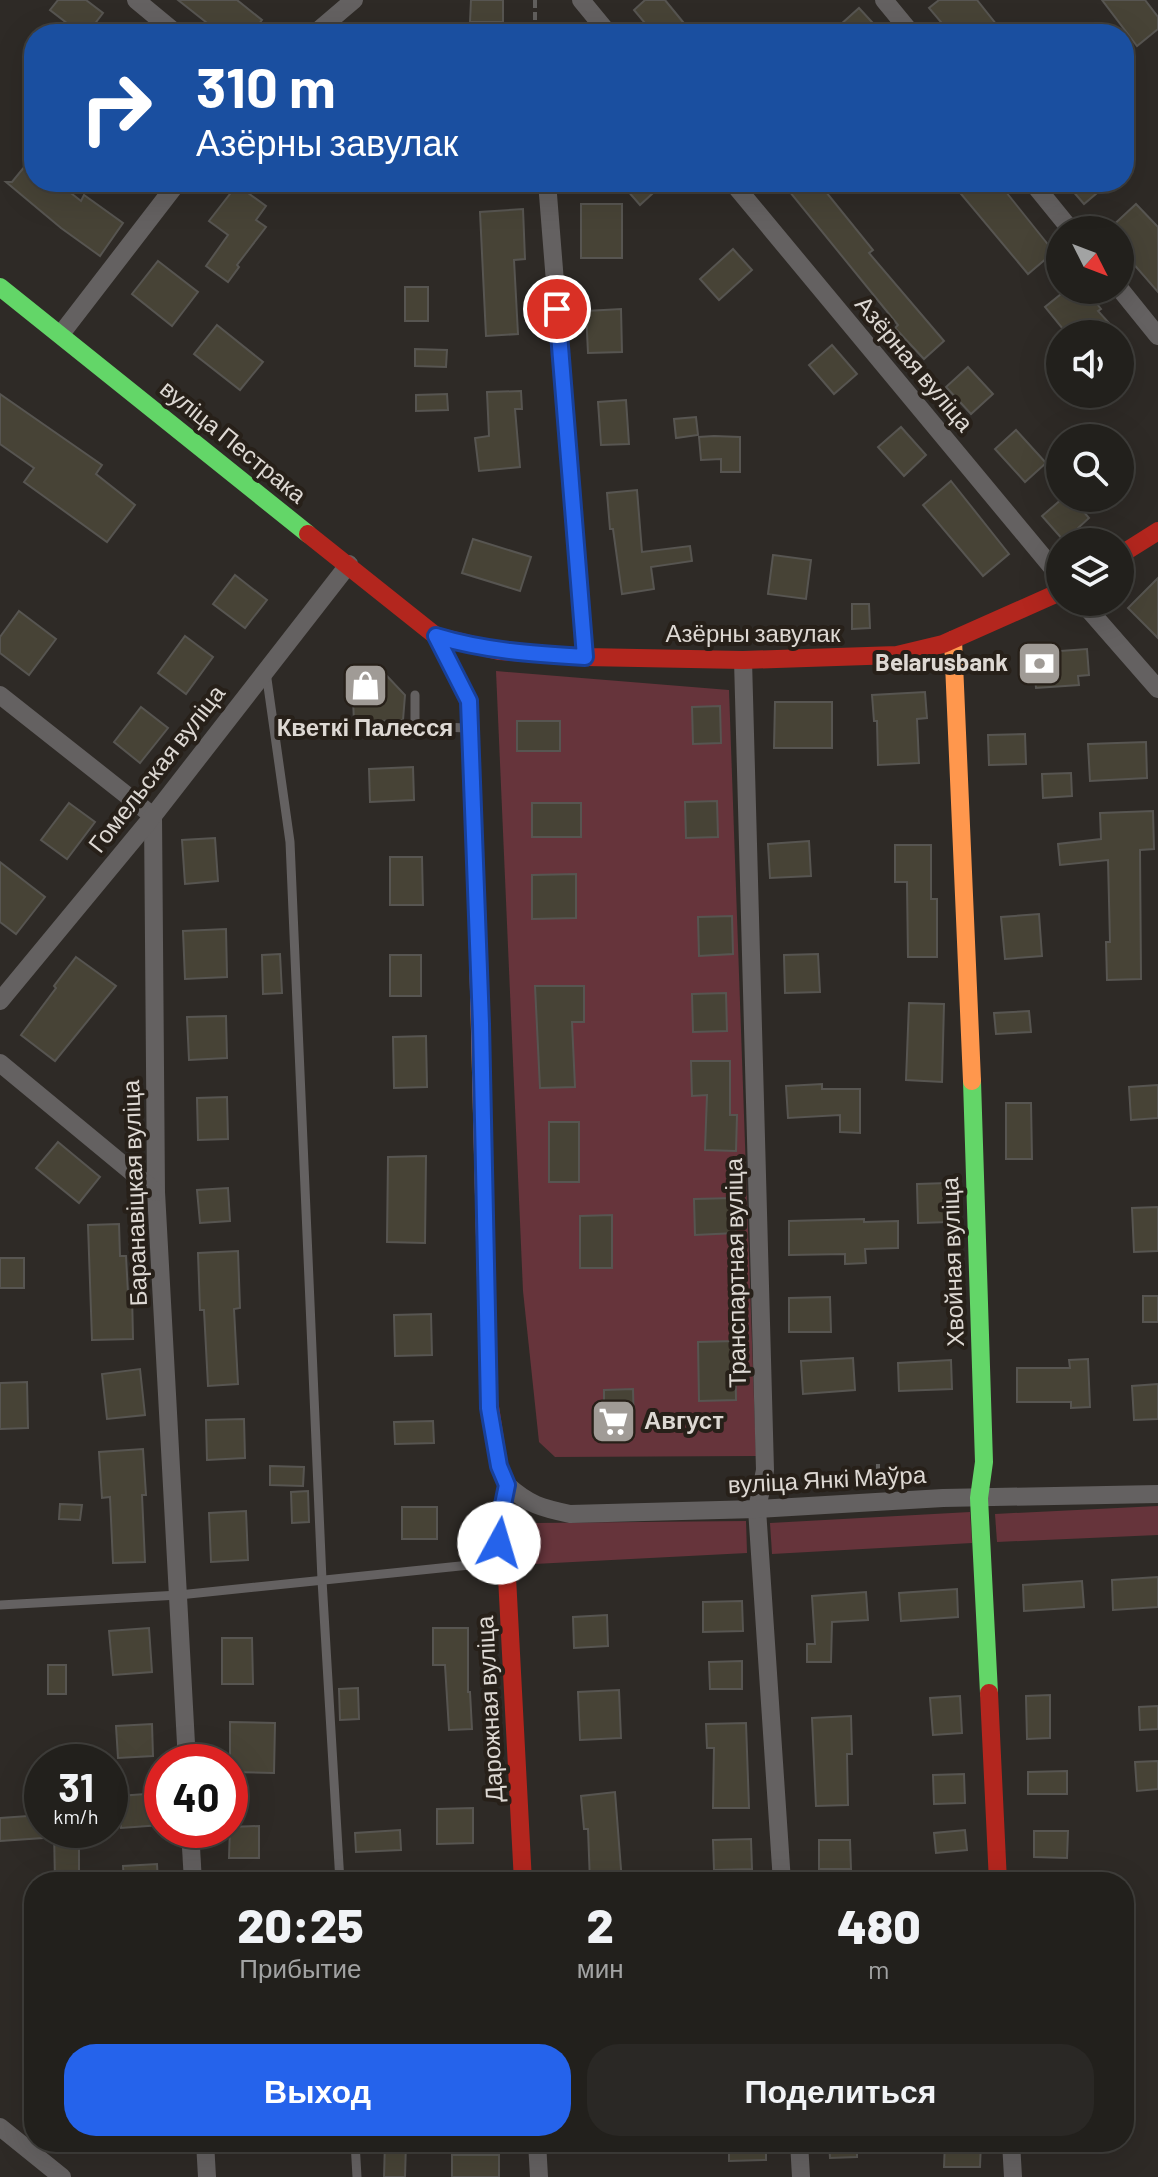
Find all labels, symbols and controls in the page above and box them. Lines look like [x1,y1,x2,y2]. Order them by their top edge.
text: 310 m [196,52,336,119]
icon: right [64,56,168,160]
text: Азёрны завулак [196,120,458,163]
north arrow [1046,216,1134,304]
map controls [1046,216,1134,616]
pin [523,275,591,343]
icon: arrive [535,287,579,331]
street label: Азёрная вуліца [850,289,981,437]
button: sound [1046,320,1134,408]
street label: вуліца Пестрака [155,373,313,509]
button: search [1046,424,1134,512]
button: layers [1046,528,1134,616]
street label: Азёрны завулак [666,618,841,647]
bank icon: Belarusbank [1015,639,1063,687]
place label: Belarusbank [875,647,1008,676]
shop icon: Кветкі Палесся [341,662,389,710]
street label: Гомельская вуліца [81,678,231,858]
place label: Кветкі Палесся [277,712,453,741]
street label: Баранавіцкая вуліца [115,1079,152,1307]
street label: Транспартная вуліца [718,1157,751,1388]
street label: Хвойная вуліца [934,1176,969,1347]
supermarket icon: Август [589,1397,637,1445]
place label: Август [644,1405,724,1434]
street label: вуліца Янкі Маўра [727,1459,927,1498]
position arrow [457,1501,541,1585]
street label: Дарожная вуліца [469,1614,508,1803]
speed limit sign: 40 [144,1744,248,1848]
text: 31 [58,1762,94,1810]
text: km/h [53,1804,99,1828]
text: 20:25 [237,1895,363,1953]
text: 2 [587,1895,614,1953]
text: 480 [837,1896,921,1954]
text: Прибытие [239,1952,361,1983]
text: мин [577,1952,624,1983]
text: m [868,1953,890,1984]
button: Выход [64,2044,571,2136]
button: Поделиться [587,2044,1094,2136]

